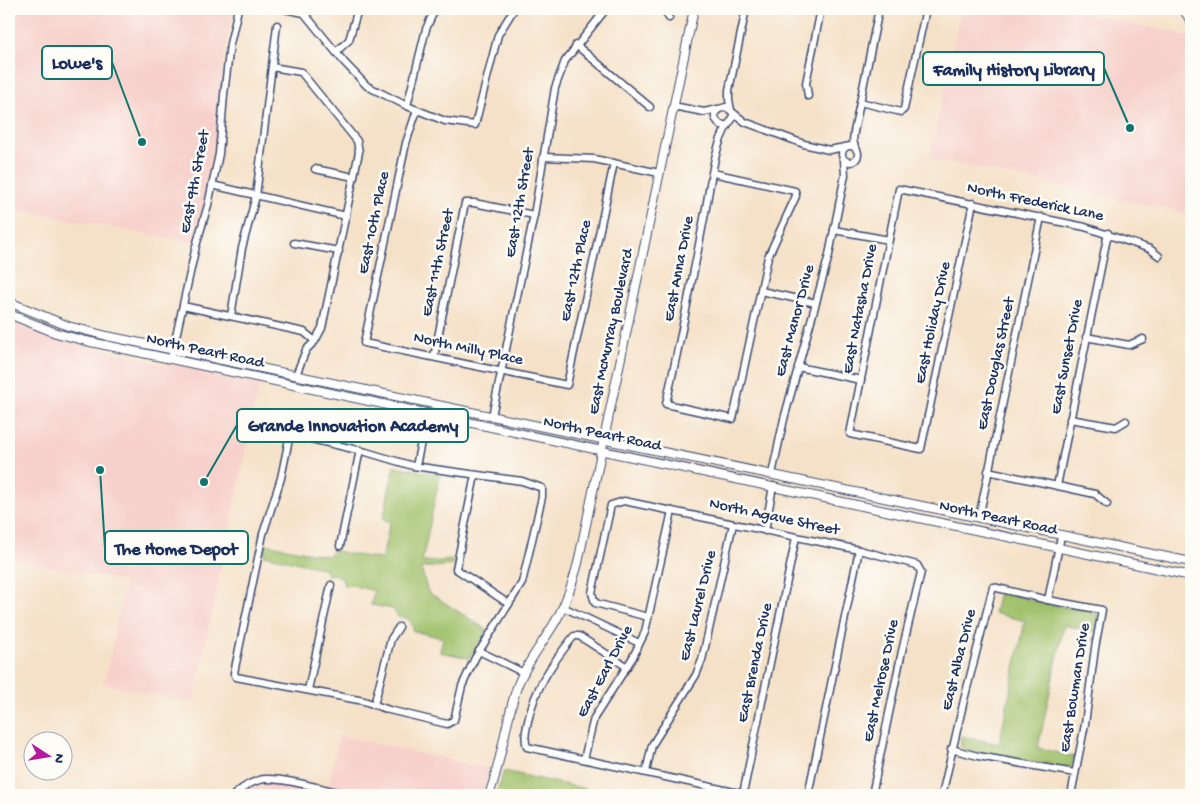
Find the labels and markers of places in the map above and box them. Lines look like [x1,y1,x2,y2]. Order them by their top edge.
callout: Lowe's [42,46,112,79]
callout: Family History Library [923,52,1104,85]
callout: Grande Innovation Academy [237,409,468,442]
callout: The Home Depot [105,531,248,564]

